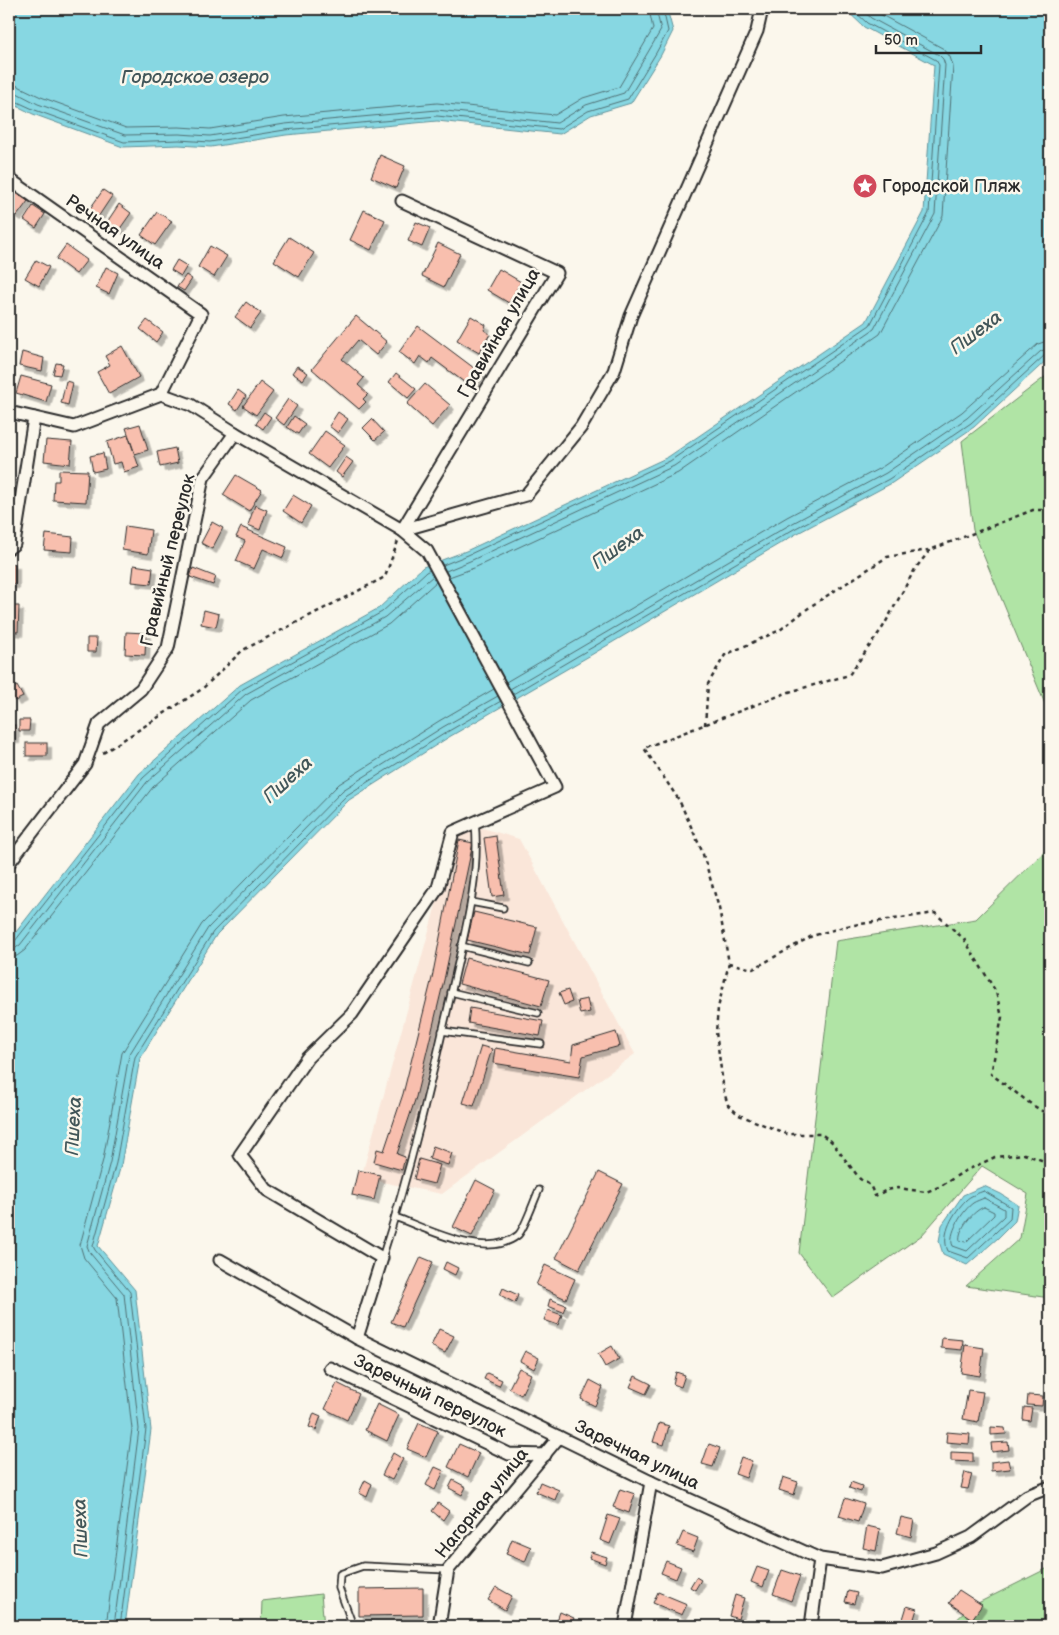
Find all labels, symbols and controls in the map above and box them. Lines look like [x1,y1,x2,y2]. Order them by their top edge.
scale bar [876,22,982,54]
text: 50 m [884,31,918,50]
water label: Городское озеро [121,66,269,89]
place icon: Городской Пляж [852,173,878,199]
place label: Городской Пляж [882,176,1021,197]
street label: Речная улица [61,190,169,274]
street label: Гравийная улица [453,264,545,401]
water label: Пшеха [945,306,1007,360]
street label: Гравийный переулок [136,471,200,648]
water label: Пшеха [587,521,649,575]
water label: Пшеха [258,752,318,808]
water label: Пшеха [61,1096,87,1156]
street label: Заречный переулок [350,1350,510,1442]
street label: Заречная улица [571,1416,703,1494]
street label: Нагорная улица [431,1443,533,1562]
water label: Пшеха [68,1498,94,1558]

